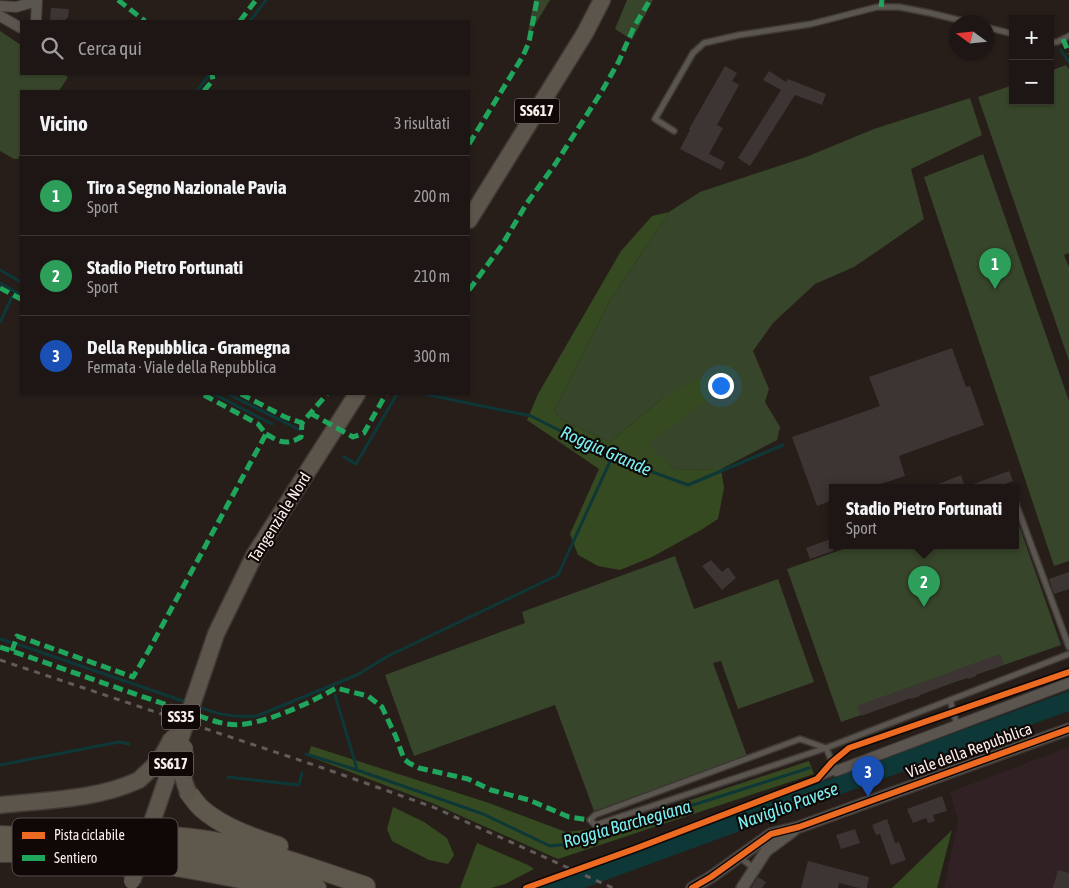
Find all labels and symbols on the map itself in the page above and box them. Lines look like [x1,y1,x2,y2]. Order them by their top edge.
north arrow [949,15,994,60]
road number: SS617 [514,98,560,124]
pin: 1 [979,248,1011,289]
your location [708,373,734,399]
water label: Roggia Grande [558,421,655,480]
street label: Tangenziale Nord [244,469,315,566]
pin: 2 [908,566,940,607]
road number: SS35 [162,704,200,730]
street label: Viale della Repubblica [904,719,1035,782]
road number: SS617 [148,752,194,776]
pin: 3 [852,756,884,797]
water label: Naviglio Pavese [735,778,841,833]
water label: Roggia Barchegiana [561,795,694,852]
legend [12,818,178,876]
text: Pista ciclabile [54,827,125,843]
text: Sentiero [54,850,97,866]

